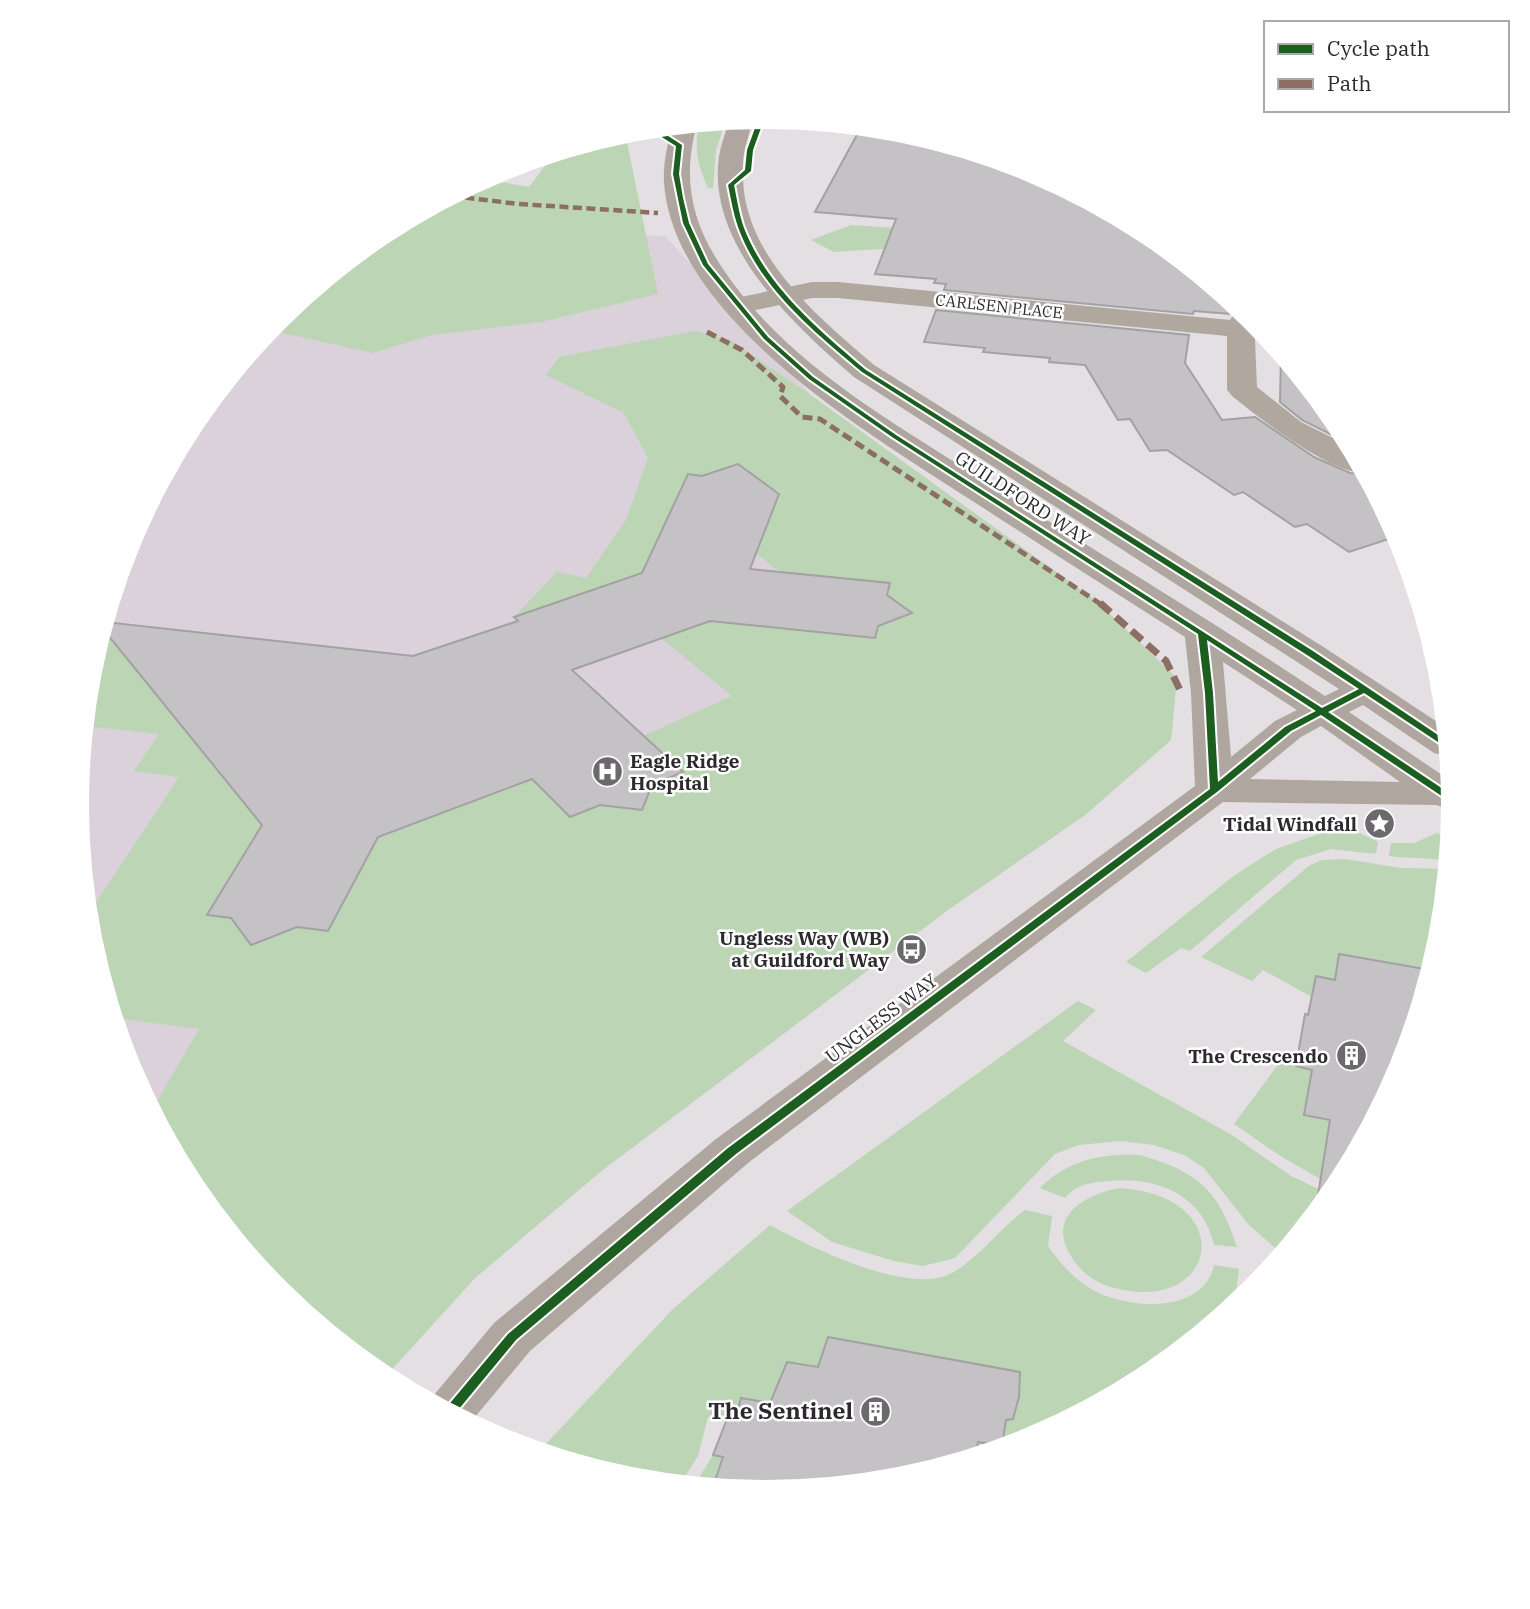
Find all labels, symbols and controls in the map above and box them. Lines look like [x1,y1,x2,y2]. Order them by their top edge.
legend [1264,21,1509,112]
text: Cycle path [1327,34,1430,62]
text: Path [1327,69,1372,97]
street label: CARLSEN PLACE [934,289,1064,323]
street label: GUILDFORD WAY [951,445,1095,551]
place label: Eagle Ridge Hospital [630,749,740,795]
hospital icon: Eagle Ridge Hospital [590,755,624,789]
place icon: Tidal Windfall [1363,807,1397,841]
place label: Tidal Windfall [1223,812,1357,836]
place label: Ungless Way (WB) at Guildford Way [719,926,889,972]
bus stop icon: Ungless Way (WB) at Guildford Way [895,932,929,966]
street label: UNGLESS WAY [820,968,942,1068]
building icon: The Crescendo [1334,1039,1368,1073]
place label: The Crescendo [1188,1044,1328,1068]
building icon: The Sentinel [859,1394,893,1428]
place label: The Sentinel [708,1395,853,1425]

